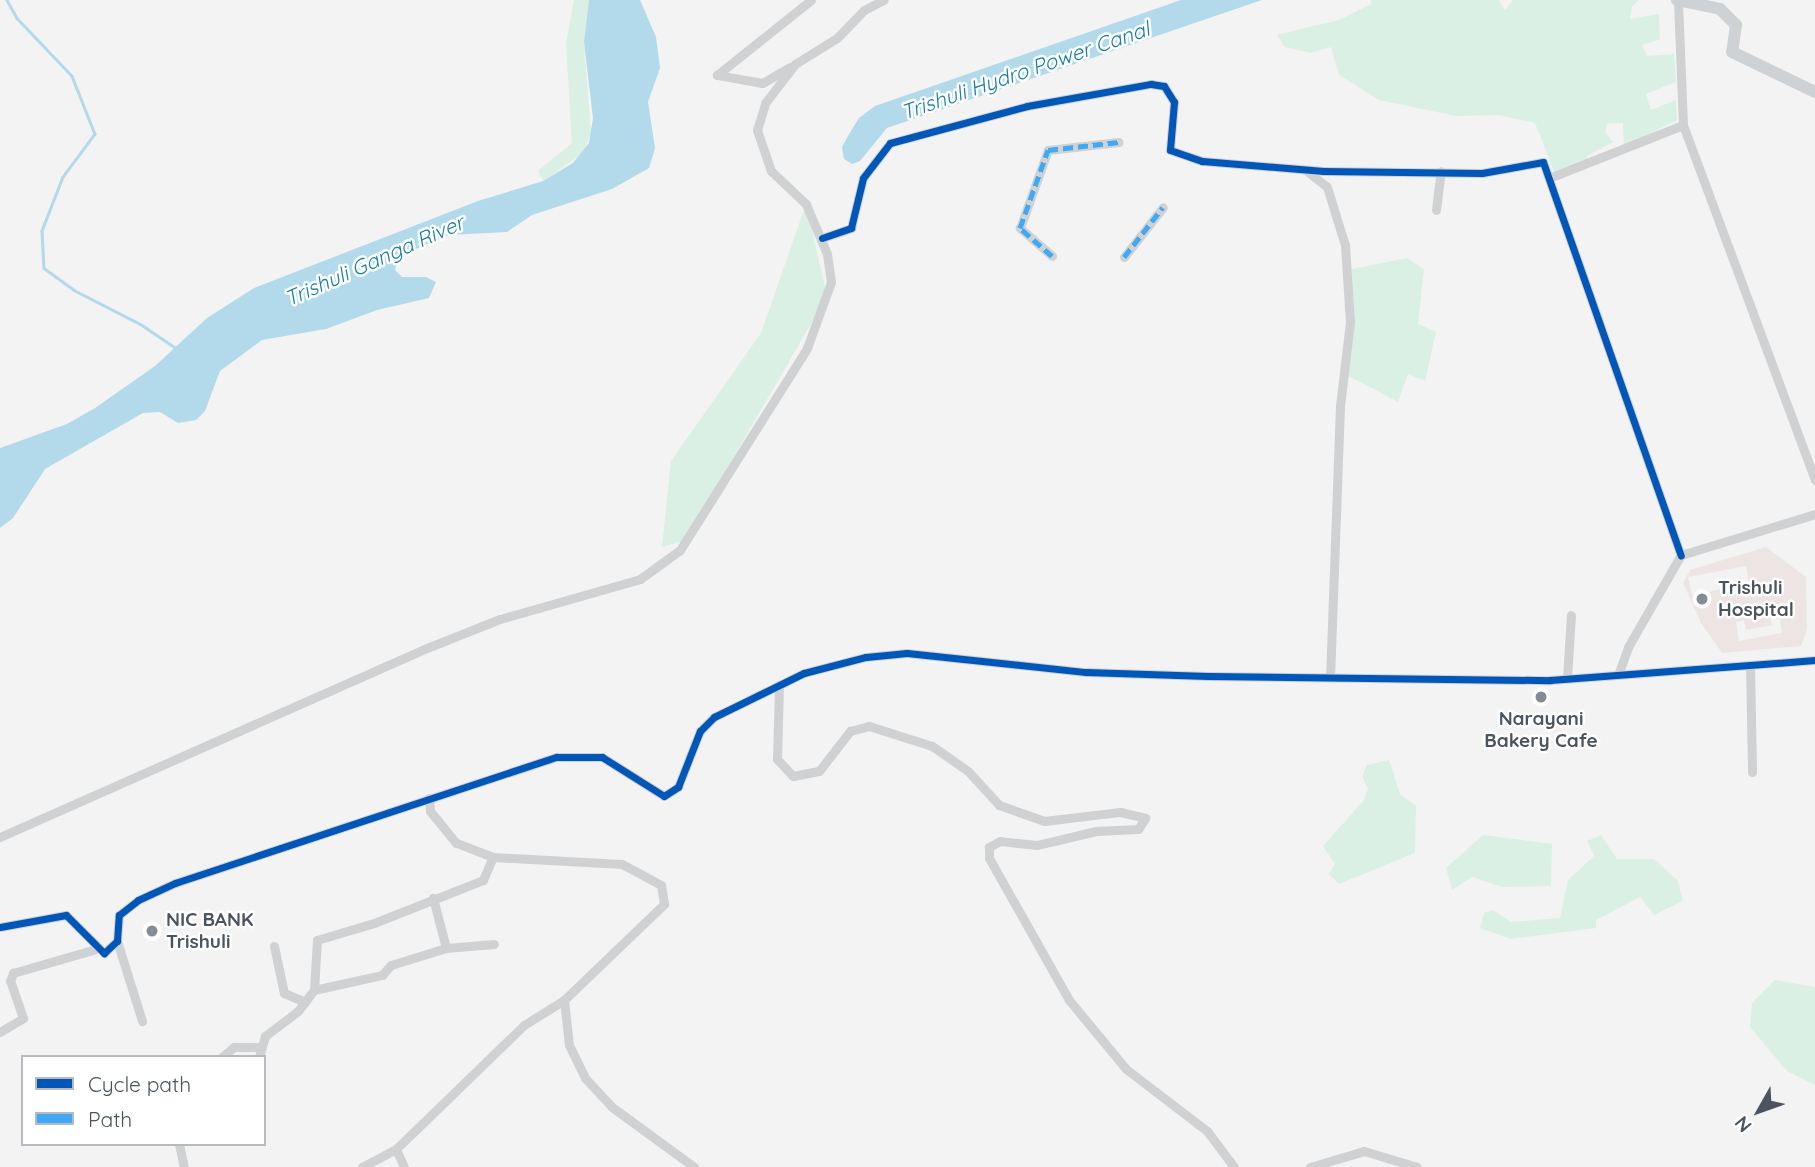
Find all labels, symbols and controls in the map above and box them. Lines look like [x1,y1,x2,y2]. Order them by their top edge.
water label: Trishuli Hydro Power Canal [897,16,1153,124]
water label: Trishuli Ganga River [280,209,468,311]
place label: Trishuli Hospital [1718,577,1794,621]
marker: Trishuli Hospital [1692,589,1712,609]
marker: Narayani Bakery Cafe [1533,689,1549,705]
place label: Narayani Bakery Cafe [1484,708,1598,752]
place label: NIC BANK Trishuli [166,909,253,953]
marker: NIC BANK Trishuli [144,923,160,939]
legend [21,1055,266,1146]
text: Cycle path [88,1071,191,1097]
north arrow [1724,1076,1794,1146]
text: Path [88,1106,132,1132]
text: N [1729,1111,1757,1138]

